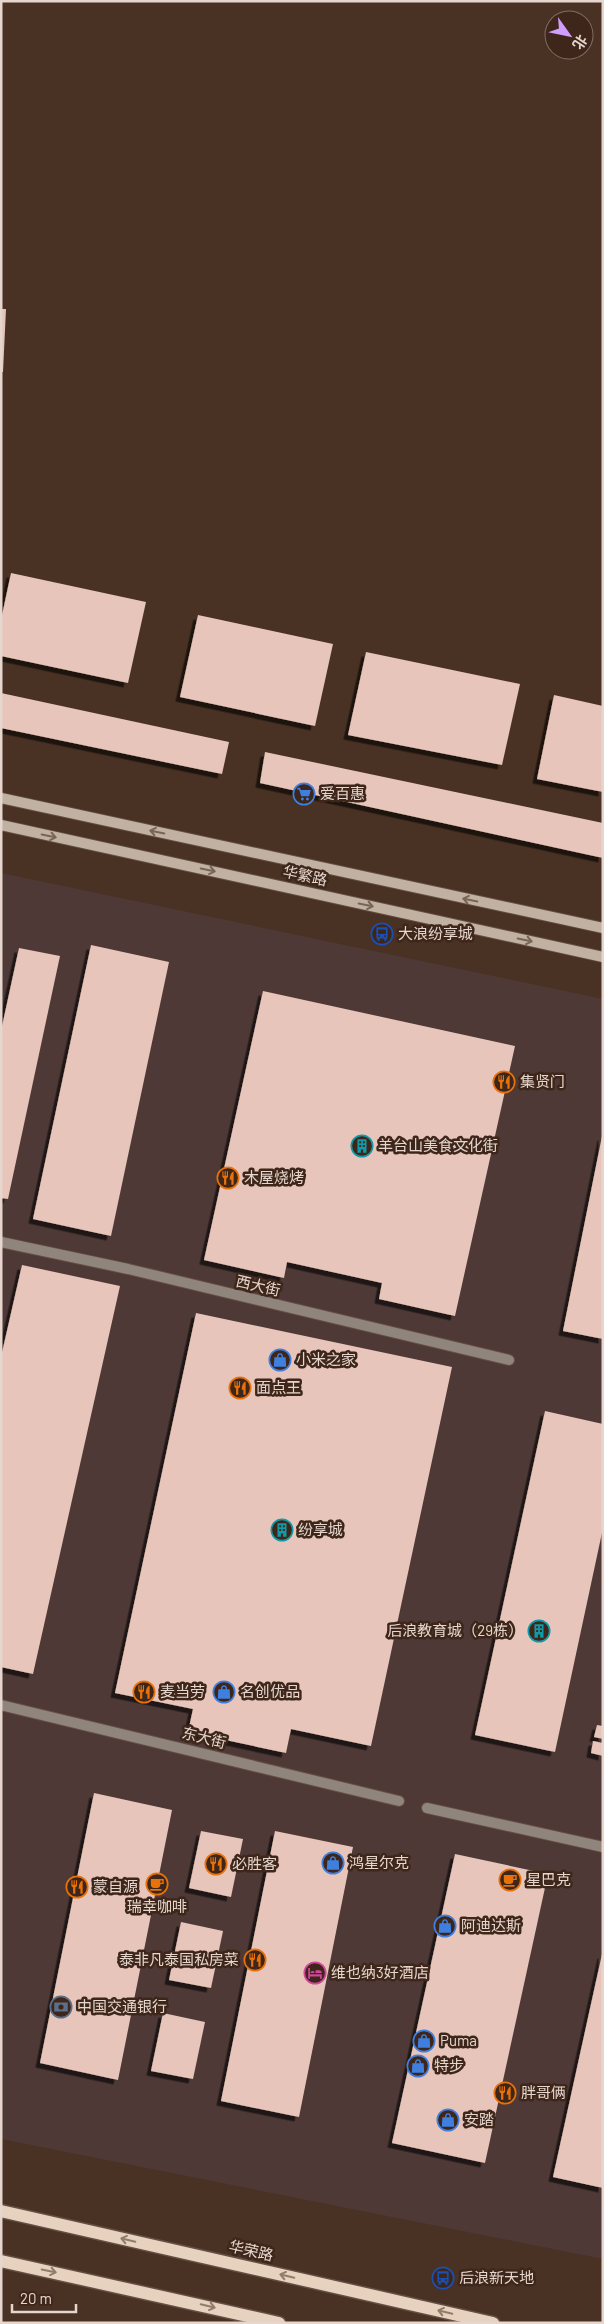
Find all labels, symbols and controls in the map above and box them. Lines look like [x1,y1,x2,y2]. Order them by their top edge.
north arrow [544,10,594,60]
text: 北 [569,32,591,53]
supermarket icon: 爱百惠 [292,782,316,806]
place label: 爱百惠 [320,784,365,802]
one-way arrow [149,827,165,836]
one-way arrow [40,832,56,841]
street label: 华繁路 [281,862,329,889]
one-way arrow [199,866,215,875]
one-way arrow [462,894,478,904]
one-way arrow [358,901,374,910]
bus stop icon: 大浪纷享城 [370,922,394,946]
place label: 大浪纷享城 [398,924,473,942]
one-way arrow [517,936,533,945]
restaurant icon: 集贤门 [492,1070,516,1094]
place label: 集贤门 [520,1072,565,1090]
building icon: 羊台山美食文化街 [350,1134,374,1158]
place label: 羊台山美食文化街 [378,1136,498,1154]
restaurant icon: 木屋烧烤 [216,1166,240,1190]
place label: 木屋烧烤 [244,1168,304,1186]
street label: 西大街 [234,1271,282,1299]
shop icon: 小米之家 [268,1348,292,1372]
place label: 小米之家 [296,1350,356,1368]
restaurant icon: 面点王 [228,1376,252,1400]
place label: 面点王 [256,1378,301,1396]
building icon: 纷享城 [270,1518,294,1542]
place label: 纷享城 [298,1520,343,1538]
building icon: 后浪教育城（29栋） [527,1619,551,1643]
place label: 后浪教育城（29栋） [387,1621,523,1639]
restaurant icon: 麦当劳 [132,1680,156,1704]
shop icon: 名创优品 [212,1680,236,1704]
place label: 麦当劳 [160,1682,205,1700]
place label: 名创优品 [240,1682,300,1700]
street label: 东大街 [180,1723,228,1751]
shop icon: 鸿星尔克 [321,1851,345,1875]
restaurant icon: 必胜客 [204,1852,228,1876]
place label: 鸿星尔克 [349,1853,409,1871]
place label: 必胜客 [232,1854,277,1872]
cafe icon: 星巴克 [498,1868,522,1892]
place label: 星巴克 [526,1870,571,1888]
cafe icon: 瑞幸咖啡 [145,1872,169,1896]
restaurant icon: 蒙自源 [65,1875,89,1899]
place label: 蒙自源 [93,1877,138,1895]
place label: 瑞幸咖啡 [127,1897,187,1915]
shop icon: 阿迪达斯 [433,1914,457,1938]
place label: 阿迪达斯 [461,1916,521,1934]
restaurant icon: 泰非凡泰国私房菜 [243,1948,267,1972]
place label: 泰非凡泰国私房菜 [119,1950,239,1968]
hotel icon: 维也纳3好酒店 [303,1961,327,1985]
place label: 维也纳3好酒店 [331,1963,429,1981]
bank icon: 中国交通银行 [49,1995,73,2019]
place label: 中国交通银行 [77,1997,167,2015]
shop icon: Puma [412,2029,436,2053]
place label: Puma [440,2031,477,2049]
shop icon: 特步 [406,2054,430,2078]
place label: 特步 [434,2056,464,2074]
restaurant icon: 胖哥俩 [493,2081,517,2105]
place label: 胖哥俩 [521,2083,566,2101]
shop icon: 安踏 [436,2108,460,2132]
place label: 安踏 [464,2110,494,2128]
one-way arrow [121,2235,137,2244]
street label: 华荣路 [227,2236,275,2264]
bus stop icon: 后浪新天地 [431,2266,455,2290]
one-way arrow [41,2267,57,2276]
place label: 后浪新天地 [459,2268,534,2286]
one-way arrow [279,2271,295,2280]
scale bar [12,2282,76,2314]
text: 20 m [20,2289,52,2307]
one-way arrow [199,2302,215,2311]
one-way arrow [438,2307,454,2316]

